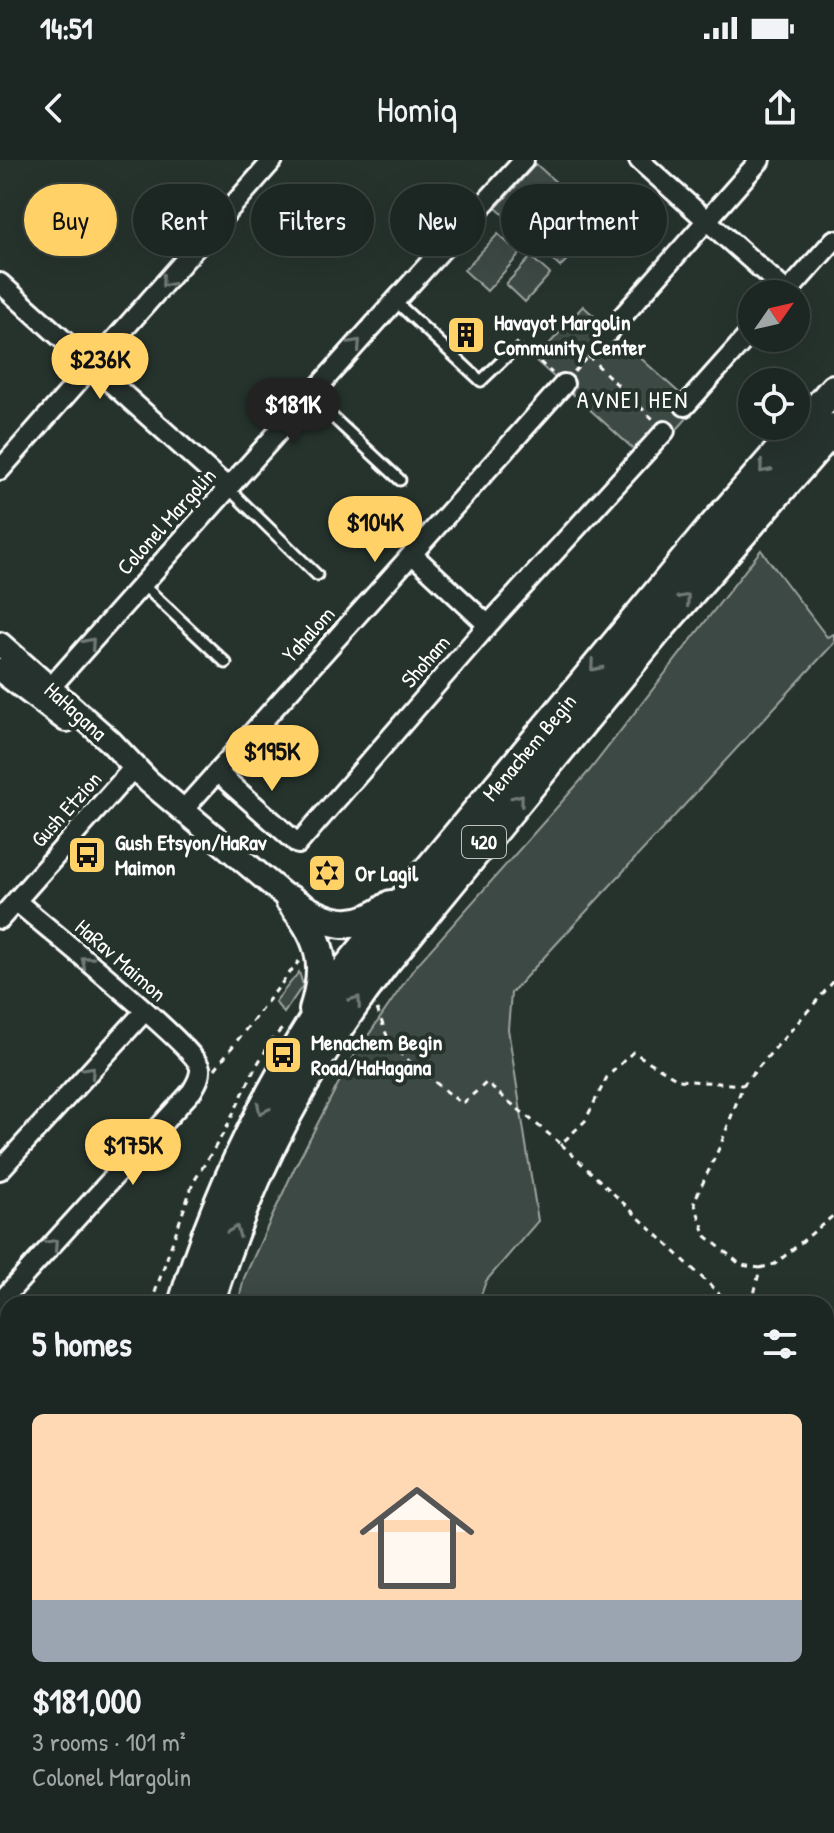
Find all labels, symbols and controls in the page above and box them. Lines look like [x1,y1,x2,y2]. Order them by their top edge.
text: 14:51 [40,8,93,48]
text: Homiq [377,84,457,133]
icon: back [32,86,76,130]
icon: share [758,86,802,130]
chip: Buy [24,184,117,256]
chip: Rent [133,184,235,256]
chip: Filters [251,184,374,256]
chip: New [390,184,485,256]
chip: Apartment [501,184,667,256]
one-way arrow [161,272,176,287]
north arrow [738,280,810,352]
map controls [738,280,810,440]
place label: Havayot Margolin Community Center [494,307,647,363]
building icon: Havayot Margolin Community Center [445,314,487,356]
pin: $236K [44,333,156,401]
one-way arrow [347,339,361,354]
text: $236K [70,341,130,376]
button: locate [738,368,810,440]
pin: $181K [237,378,349,446]
district label: AVNEI HEN [577,383,689,415]
text: $181K [265,386,321,421]
one-way arrow [759,459,773,474]
street label: Colonel Margolin [110,461,222,581]
pin: $104K [319,496,431,564]
text: $104K [346,504,404,539]
one-way arrow [675,593,690,608]
street label: Yahalom [275,599,341,669]
street label: Shoham [394,628,456,694]
one-way arrow [81,637,95,652]
one-way arrow [590,657,605,672]
street label: HaHagana [38,675,114,747]
street label: Menachem Begin [475,687,583,807]
pin: $195K [216,725,328,793]
text: $195K [244,733,300,768]
street label: Gush Etzion [24,765,108,853]
one-way arrow [509,794,524,808]
road number: 420 [462,826,506,858]
place label: Gush Etsyon/HaRav Maimon [115,827,267,882]
bus stop icon: Gush Etsyon/HaRav Maimon [66,834,108,876]
synagogue icon: Or Lagil [306,852,348,894]
place label: Or Lagil [355,858,419,889]
street label: HaRav Maimon [69,912,173,1008]
one-way arrow [81,956,95,971]
one-way arrow [346,996,361,1010]
place label: Menachem Begin Road/HaHagana [311,1027,443,1083]
bus stop icon: Menachem Begin Road/HaHagana [262,1034,304,1076]
one-way arrow [81,1066,95,1081]
one-way arrow [256,1101,271,1116]
pin: $175K [77,1119,189,1187]
text: $175K [103,1127,163,1162]
one-way arrow [225,1225,242,1239]
one-way arrow [43,1239,58,1253]
text: 5 homes [32,1321,132,1367]
icon: filters [758,1322,802,1366]
icon: home [345,1466,489,1610]
text: $181,000 [32,1678,141,1724]
text: 3 rooms · 101 m² [32,1724,186,1759]
text: Colonel Margolin [32,1759,191,1794]

